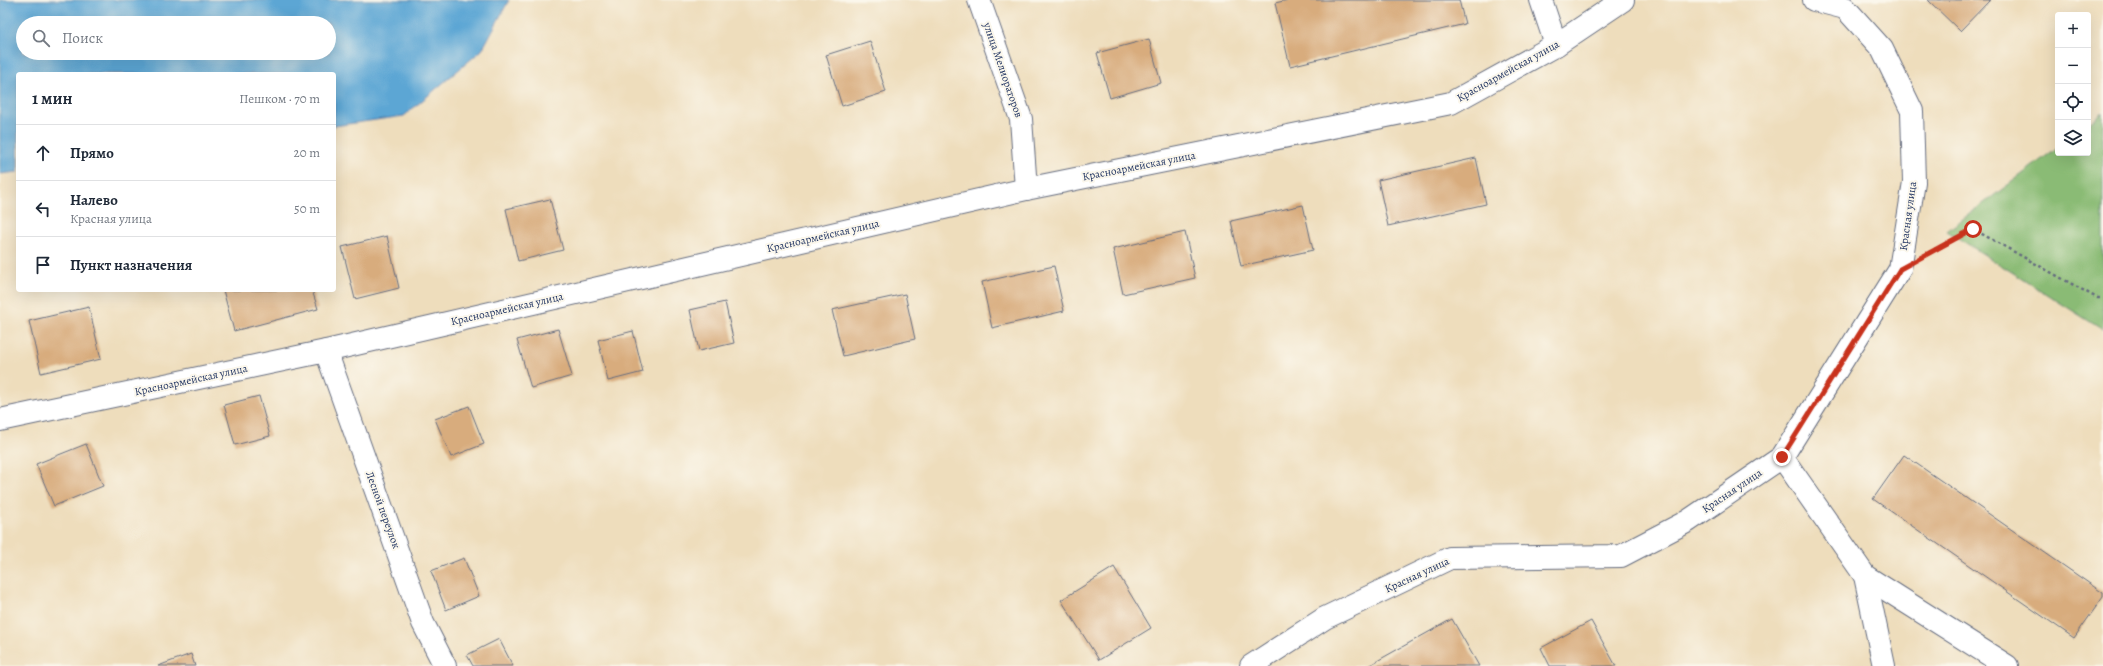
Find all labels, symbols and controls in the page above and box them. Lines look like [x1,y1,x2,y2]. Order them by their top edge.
map controls [2055,12,2091,156]
button: + [2055,12,2091,48]
search box [16,16,336,60]
street label: улица Мелиораторов [979,19,1026,120]
icon: search [30,27,52,49]
text: Поиск [62,28,103,48]
street label: Красноармейская улица [1454,36,1563,105]
button: − [2055,48,2091,84]
button: locate [2055,84,2091,120]
text: 1 мин [32,87,73,110]
text: Пешком · 70 m [239,90,320,107]
button: layers [2055,120,2091,156]
icon: ahead [32,142,54,164]
text: Прямо [70,143,114,163]
text: 20 m [294,144,320,161]
street label: Красноармейская улица [1081,147,1198,184]
street label: Красная улица [1896,180,1920,251]
text: Налево [70,190,118,210]
icon: left [32,198,54,220]
text: 50 m [294,200,320,217]
text: Красная улица [70,210,152,227]
street label: Красноармейская улица [765,216,882,256]
route start [1964,220,1982,238]
icon: arrive [32,254,54,276]
text: Пункт назначения [70,255,192,275]
street label: Красноармейская улица [449,289,566,329]
street label: Красноармейская улица [133,361,250,399]
route end [1773,448,1791,466]
street label: Красная улица [1699,465,1766,517]
street label: Лесной переулок [362,469,404,551]
street label: Красная улица [1382,553,1452,596]

